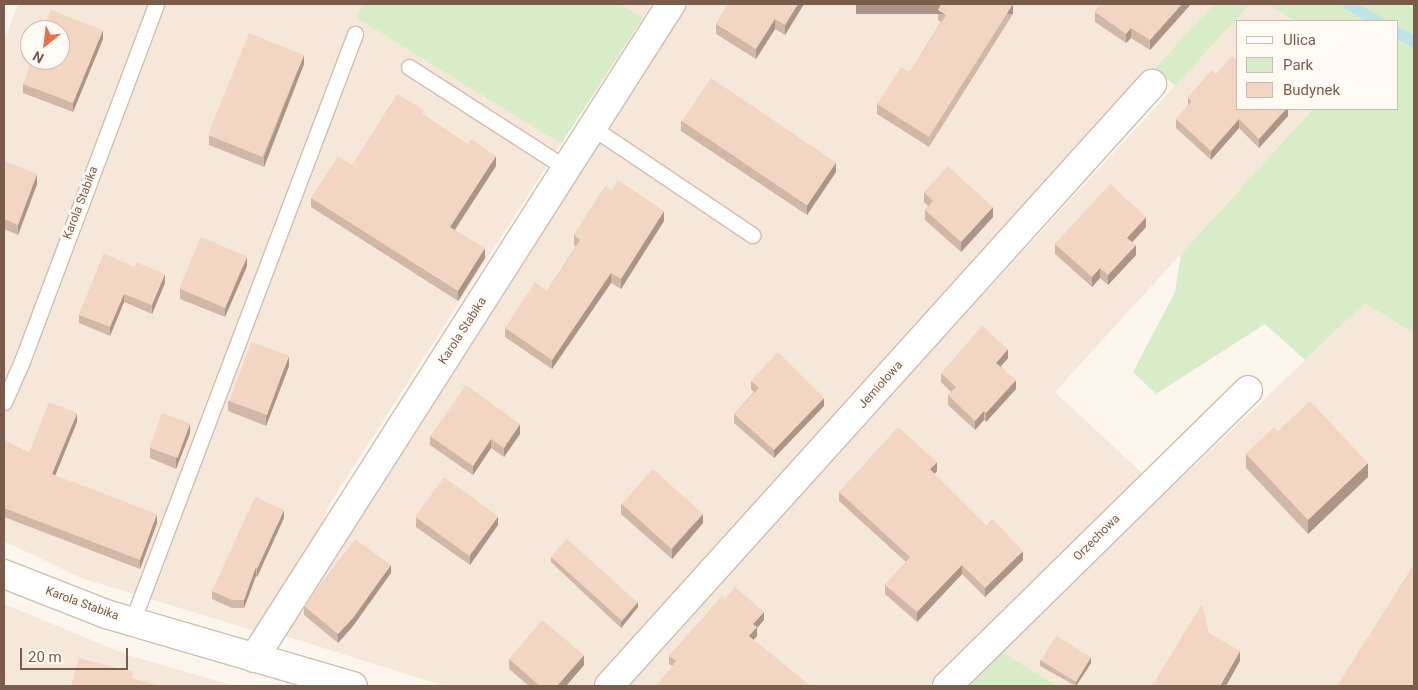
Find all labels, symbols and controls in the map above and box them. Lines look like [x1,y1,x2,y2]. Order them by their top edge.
north arrow [20,20,70,70]
legend [1236,20,1398,110]
text: Ulica [1283,31,1316,49]
text: N [30,48,46,67]
text: Park [1283,56,1313,74]
text: Budynek [1283,81,1340,99]
street label: Karola Stabika [60,164,102,242]
street label: Karola Stabika [436,295,490,367]
street label: Jemiołowa [856,358,906,412]
street label: Orzechowa [1071,512,1123,564]
street label: Karola Stabika [43,584,121,624]
scale bar [22,638,130,670]
text: 20 m [28,648,62,666]

